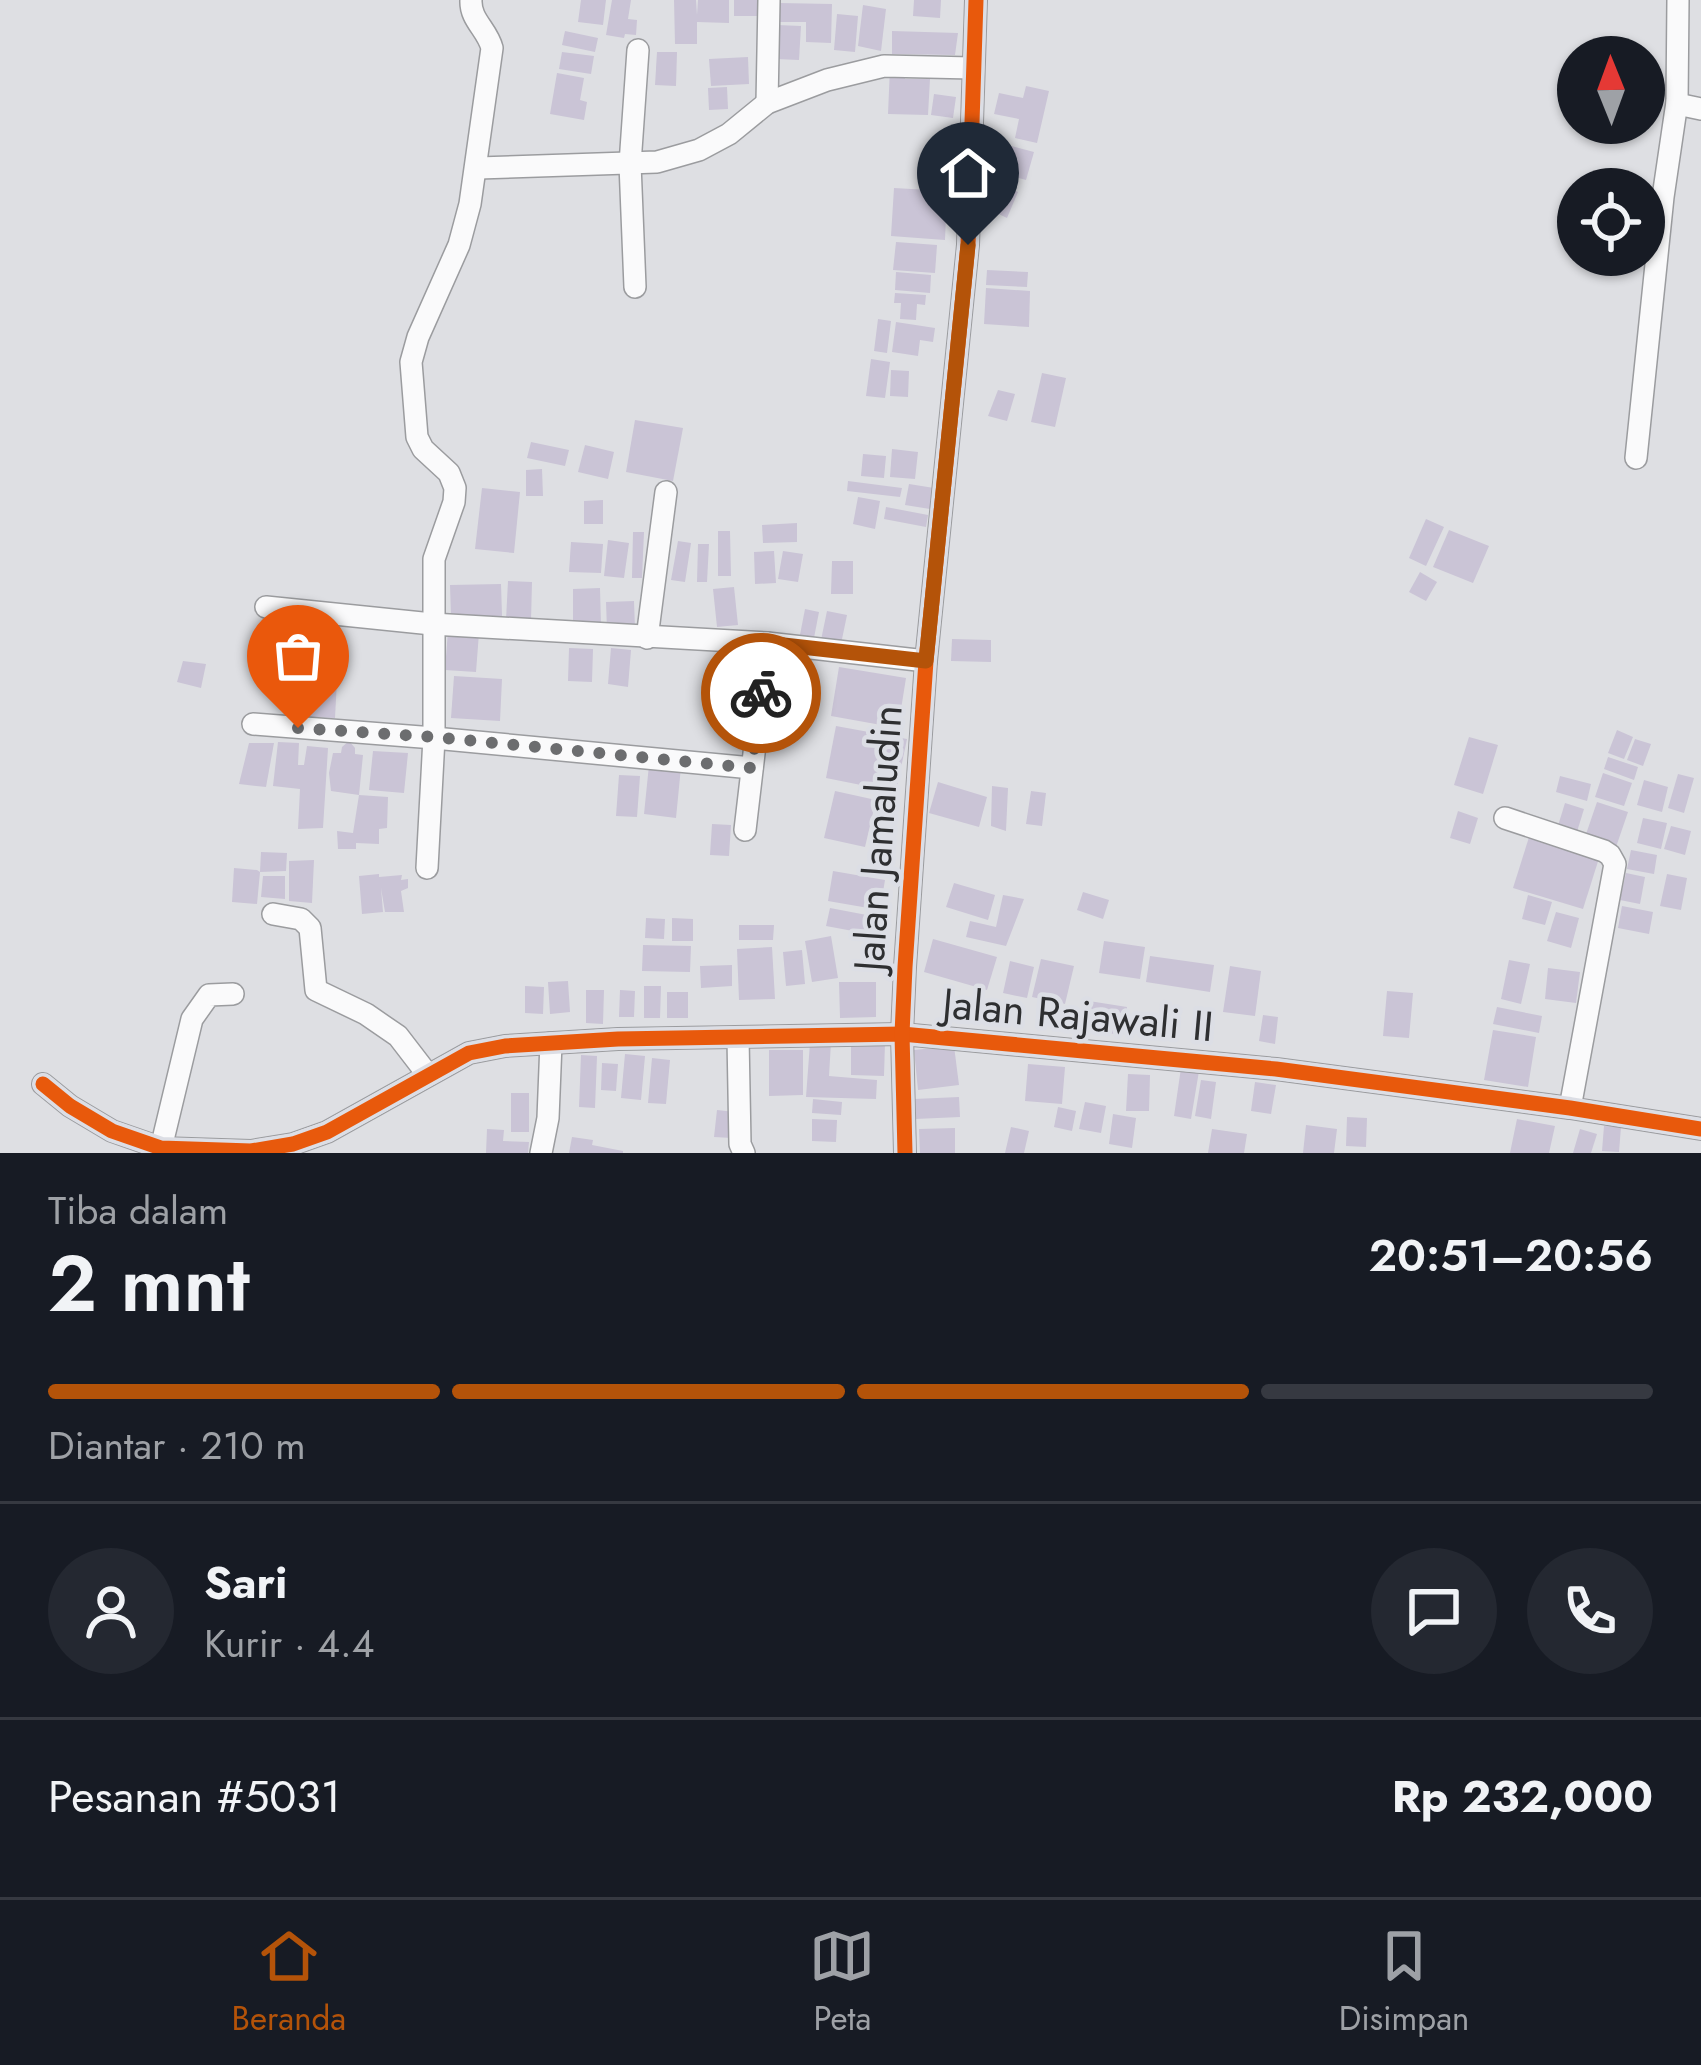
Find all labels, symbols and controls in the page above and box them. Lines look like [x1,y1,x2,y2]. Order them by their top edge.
north arrow [1557,36,1665,144]
map controls [1557,36,1665,276]
pin [917,122,1019,245]
icon: home [935,140,1001,206]
button: locate [1557,168,1665,276]
pin [247,605,349,728]
icon: bag [265,623,331,689]
courier [701,633,821,753]
icon: bike [728,660,794,726]
street label: Jalan Jamaludin [838,703,918,978]
street label: Jalan Rajawali II [935,972,1216,1057]
text: Tiba dalam [48,1182,228,1239]
text: 20:51–20:56 [1369,1223,1653,1288]
text: 2 mnt [48,1228,250,1340]
text: Diantar · 210 m [48,1417,306,1474]
button: person [48,1548,174,1674]
button: chat [1371,1548,1497,1674]
button: phone [1527,1548,1653,1674]
text: Sari [204,1550,287,1615]
text: Kurir · 4.4 [204,1615,375,1672]
text: Pesanan #5031 [48,1764,341,1829]
text: Rp 232,000 [1392,1764,1653,1829]
tab: Beranda [232,1923,346,2042]
tab: Peta [809,1923,875,2042]
tab: Disimpan [1339,1923,1469,2042]

